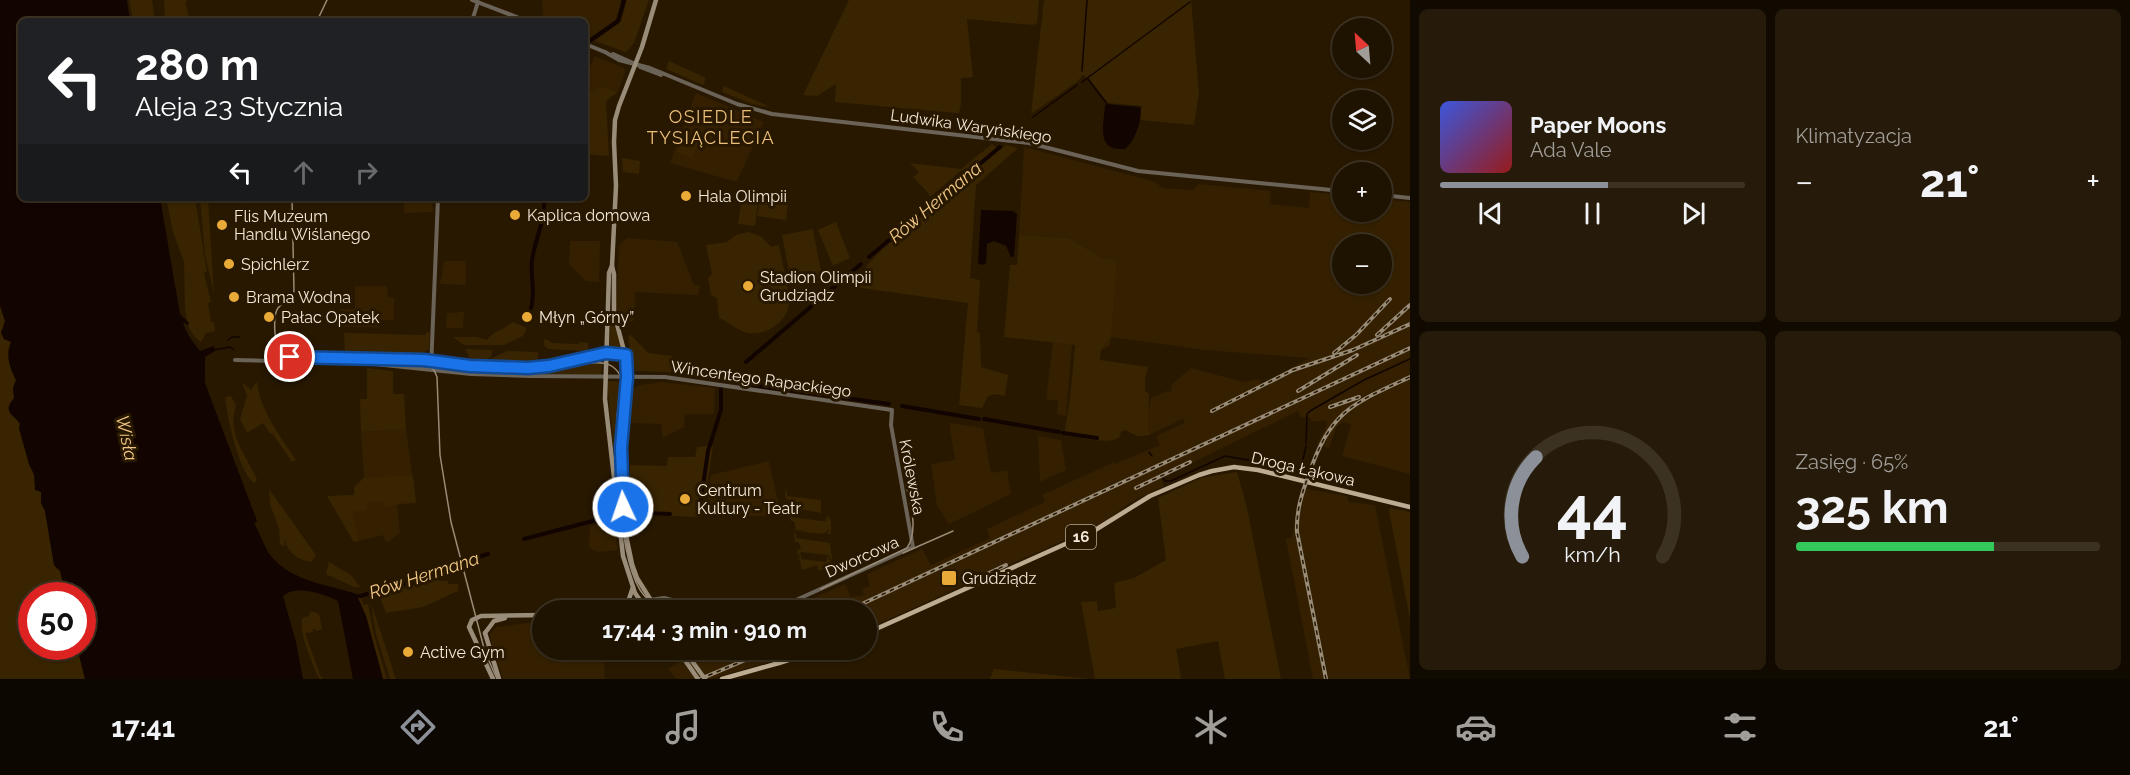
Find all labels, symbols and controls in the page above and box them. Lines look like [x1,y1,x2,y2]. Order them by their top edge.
north arrow [1332,18,1392,78]
map controls [1332,18,1392,294]
text: 280 m [135,41,259,90]
icon: left [36,42,114,120]
button: layers [1332,90,1392,150]
text: Aleja 23 Stycznia [135,91,343,122]
street label: Ludwika Waryńskiego [889,105,1053,147]
district label: OSIEDLE TYSIĄCLECIA [647,106,775,148]
text: Paper Moons [1530,112,1666,138]
text: Klimatyzacja [1796,124,1912,148]
text: Ada Vale [1530,138,1612,162]
text: 21° [1920,155,1980,208]
icon: left [224,156,257,189]
icon: ahead [287,156,320,189]
icon: right [350,156,383,189]
water label: Rów Hermana [884,157,986,247]
button: + [1332,162,1392,222]
text: − [1796,162,1813,201]
text: + [2086,162,2100,201]
place label: Hala Olimpii [698,187,787,206]
marker: Hala Olimpii [679,189,693,203]
icon: previous [1474,197,1507,230]
icon: pause [1576,197,1609,230]
icon: next [1677,197,1710,230]
place label: Kaplica domowa [527,206,650,225]
place label: Flis Muzeum Handlu Wiślanego [234,207,370,244]
marker: Kaplica domowa [508,208,522,222]
marker: Flis Muzeum Handlu Wiślanego [215,218,229,232]
button: − [1332,234,1392,294]
place label: Spichlerz [241,255,310,274]
marker: Spichlerz [222,257,236,271]
place label: Stadion Olimpii Grudziądz [760,268,871,305]
marker: Stadion Olimpii Grudziądz [741,279,755,293]
place label: Brama Wodna [246,288,351,307]
marker: Brama Wodna [227,290,241,304]
place label: Pałac Opatek [281,308,380,327]
place label: Młyn „Górny” [539,308,634,327]
marker: Pałac Opatek [262,310,276,324]
marker: Młyn „Górny” [520,310,534,324]
pin [264,331,315,382]
icon: arrive [273,340,306,373]
street label: Wincentego Rapackiego [669,357,853,401]
water label: Wisła [112,413,142,463]
street label: Królewska [895,438,929,516]
street label: Droga Łąkowa [1249,448,1357,490]
text: Zasięg · 65% [1796,450,1908,474]
text: 44 [1557,472,1628,546]
position arrow [591,475,655,539]
place label: Centrum Kultury - Teatr [697,481,801,518]
text: 325 km [1796,481,1949,534]
marker: Centrum Kultury - Teatr [678,492,692,506]
road number: 16 [1066,525,1096,549]
street label: Dworcowa [822,532,902,582]
text: km/h [1564,543,1621,568]
water label: Rów Hermana [366,547,482,603]
marker: Grudziądz [940,569,958,587]
place label: Grudziądz [962,569,1037,588]
speed limit sign: 50 [18,582,96,660]
text: 17:44 · 3 min · 910 m [602,617,807,643]
place label: Active Gym [420,643,505,662]
marker: Active Gym [401,645,415,659]
icon: directions [397,706,439,748]
icon: music [662,706,704,748]
icon: phone [926,706,968,748]
icon: climate [1190,706,1232,748]
icon: car [1455,706,1497,748]
icon: filters [1719,706,1761,748]
text: 17:41 [111,712,175,743]
text: 21° [1983,712,2019,743]

